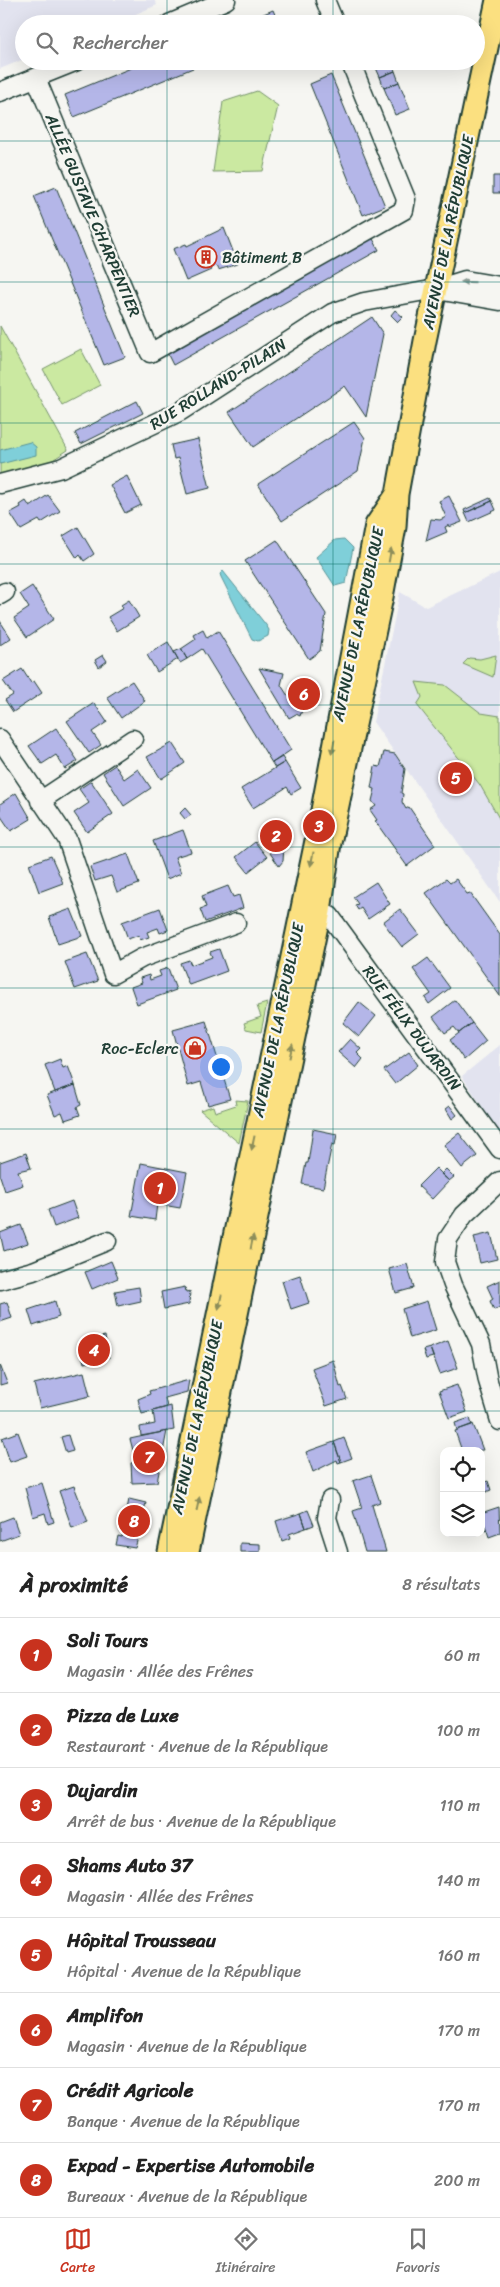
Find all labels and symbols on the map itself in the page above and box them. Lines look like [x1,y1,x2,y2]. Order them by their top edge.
street label: ALLÉE GUSTAVE CHARPENTIER [37,108,149,322]
street label: AVENUE DE LA RÉPUBLIQUE [413,131,483,333]
place label: Bâtiment B [222,243,302,272]
building icon: Bâtiment B [194,245,218,269]
one-way arrow [459,278,475,286]
street label: RUE ROLLAND-PILAIN [144,330,292,438]
street label: AVENUE DE LA RÉPUBLIQUE [323,523,393,725]
one-way arrow [386,546,394,562]
pin: 6 [288,675,320,713]
one-way arrow [328,740,336,756]
pin: 5 [440,759,472,797]
pin: 3 [303,807,335,845]
pin: 2 [260,817,292,855]
one-way arrow [308,851,316,866]
street label: AVENUE DE LA RÉPUBLIQUE [243,919,313,1121]
street label: RUE FÉLIX DUJARDIN [355,959,469,1097]
place label: Roc-Eclerc [102,1034,179,1063]
shop icon: Roc-Eclerc [183,1036,207,1060]
one-way arrow [287,1043,295,1058]
your location [208,1054,234,1080]
one-way arrow [249,1135,257,1151]
pin: 1 [144,1169,176,1207]
one-way arrow [249,1234,257,1250]
one-way arrow [216,1295,224,1311]
street label: AVENUE DE LA RÉPUBLIQUE [162,1316,232,1518]
pin: 4 [78,1331,110,1369]
pin: 7 [133,1438,165,1476]
one-way arrow [194,1497,202,1512]
pin: 8 [118,1502,150,1540]

